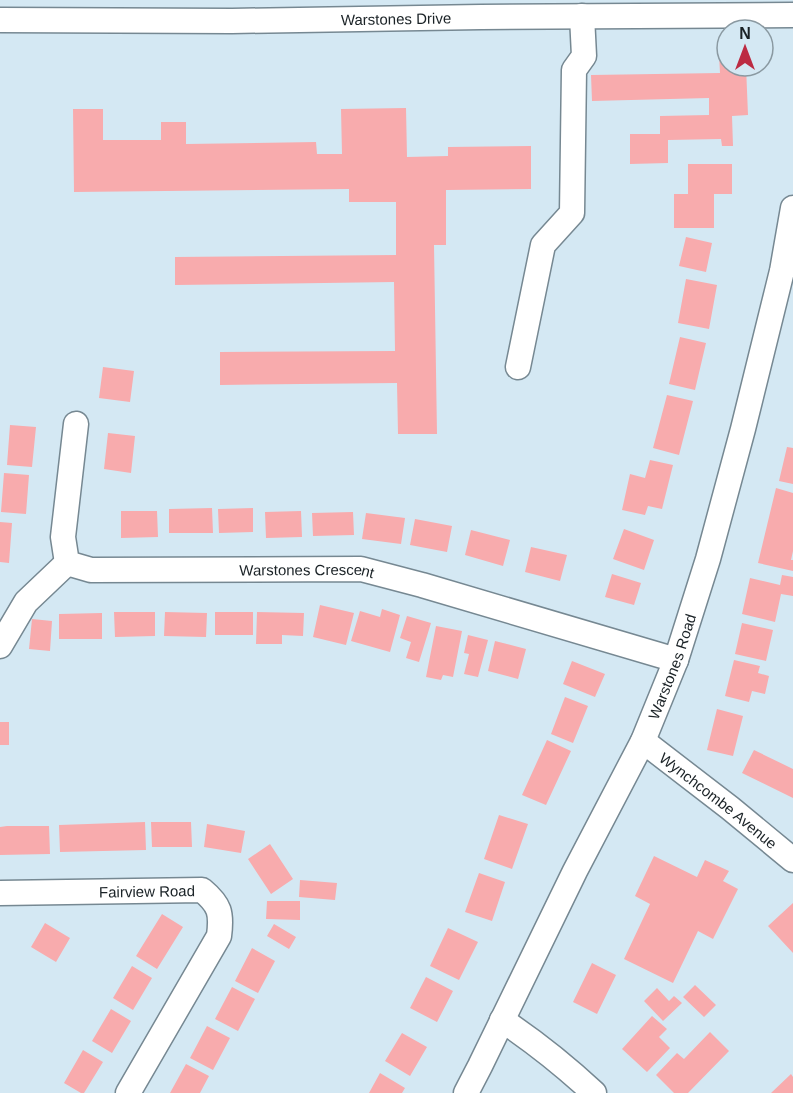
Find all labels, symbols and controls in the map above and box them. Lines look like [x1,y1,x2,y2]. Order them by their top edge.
street label: Warstones Drive [341,9,451,28]
north arrow [715,18,775,78]
text: N [739,25,751,42]
street label: Warstones Crescent [239,560,377,581]
street label: Warstones Road [644,612,699,722]
street label: Wynchcombe Avenue [657,749,781,852]
street label: Fairview Road [99,882,195,900]

